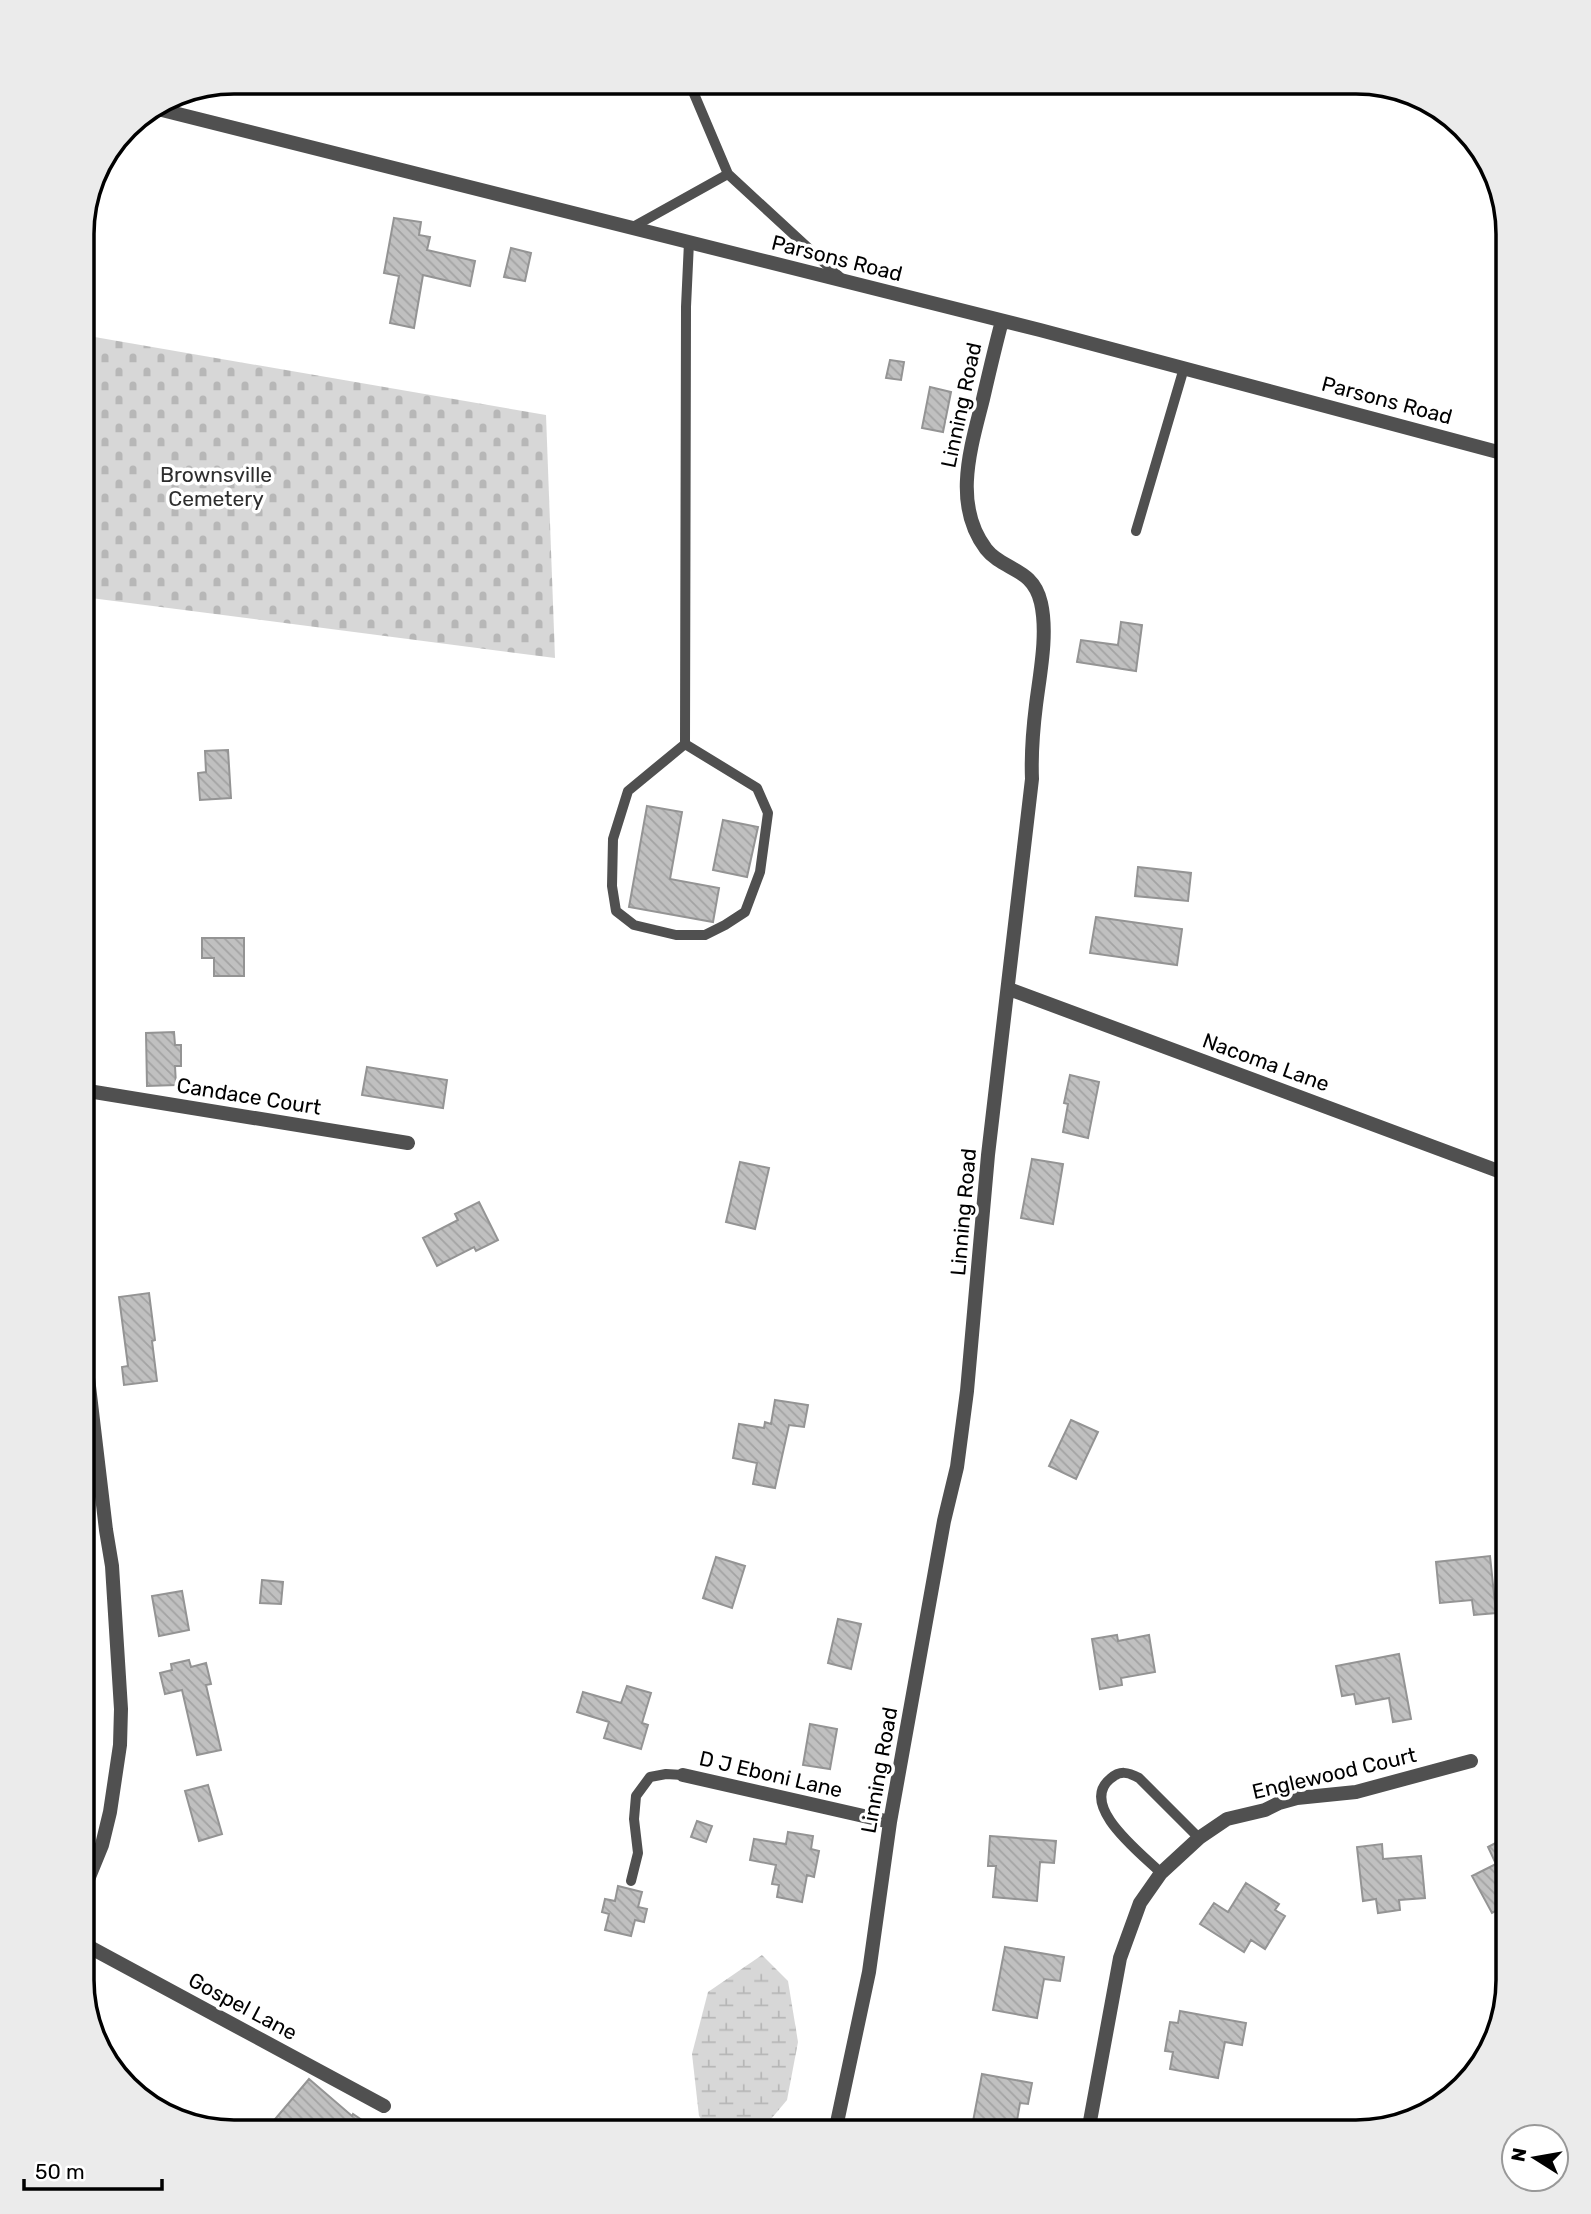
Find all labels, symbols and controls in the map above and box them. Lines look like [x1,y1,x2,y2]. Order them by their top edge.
street label: Parsons Road [769,230,905,286]
street label: Linning Road [936,340,986,470]
street label: Parsons Road [1319,371,1455,429]
park label: Brownsville Cemetery [160,462,272,511]
street label: Nacoma Lane [1199,1027,1333,1097]
street label: Candace Court [175,1072,323,1120]
street label: Linning Road [945,1147,981,1277]
street label: Linning Road [856,1705,902,1835]
street label: Englewood Court [1249,1742,1419,1804]
street label: D J Eboni Lane [697,1745,845,1803]
street label: Gospel Lane [184,1967,302,2045]
north arrow [1500,2123,1570,2193]
text: N [1506,2146,1531,2164]
scale bar [24,2148,163,2192]
text: 50 m [35,2159,85,2184]

